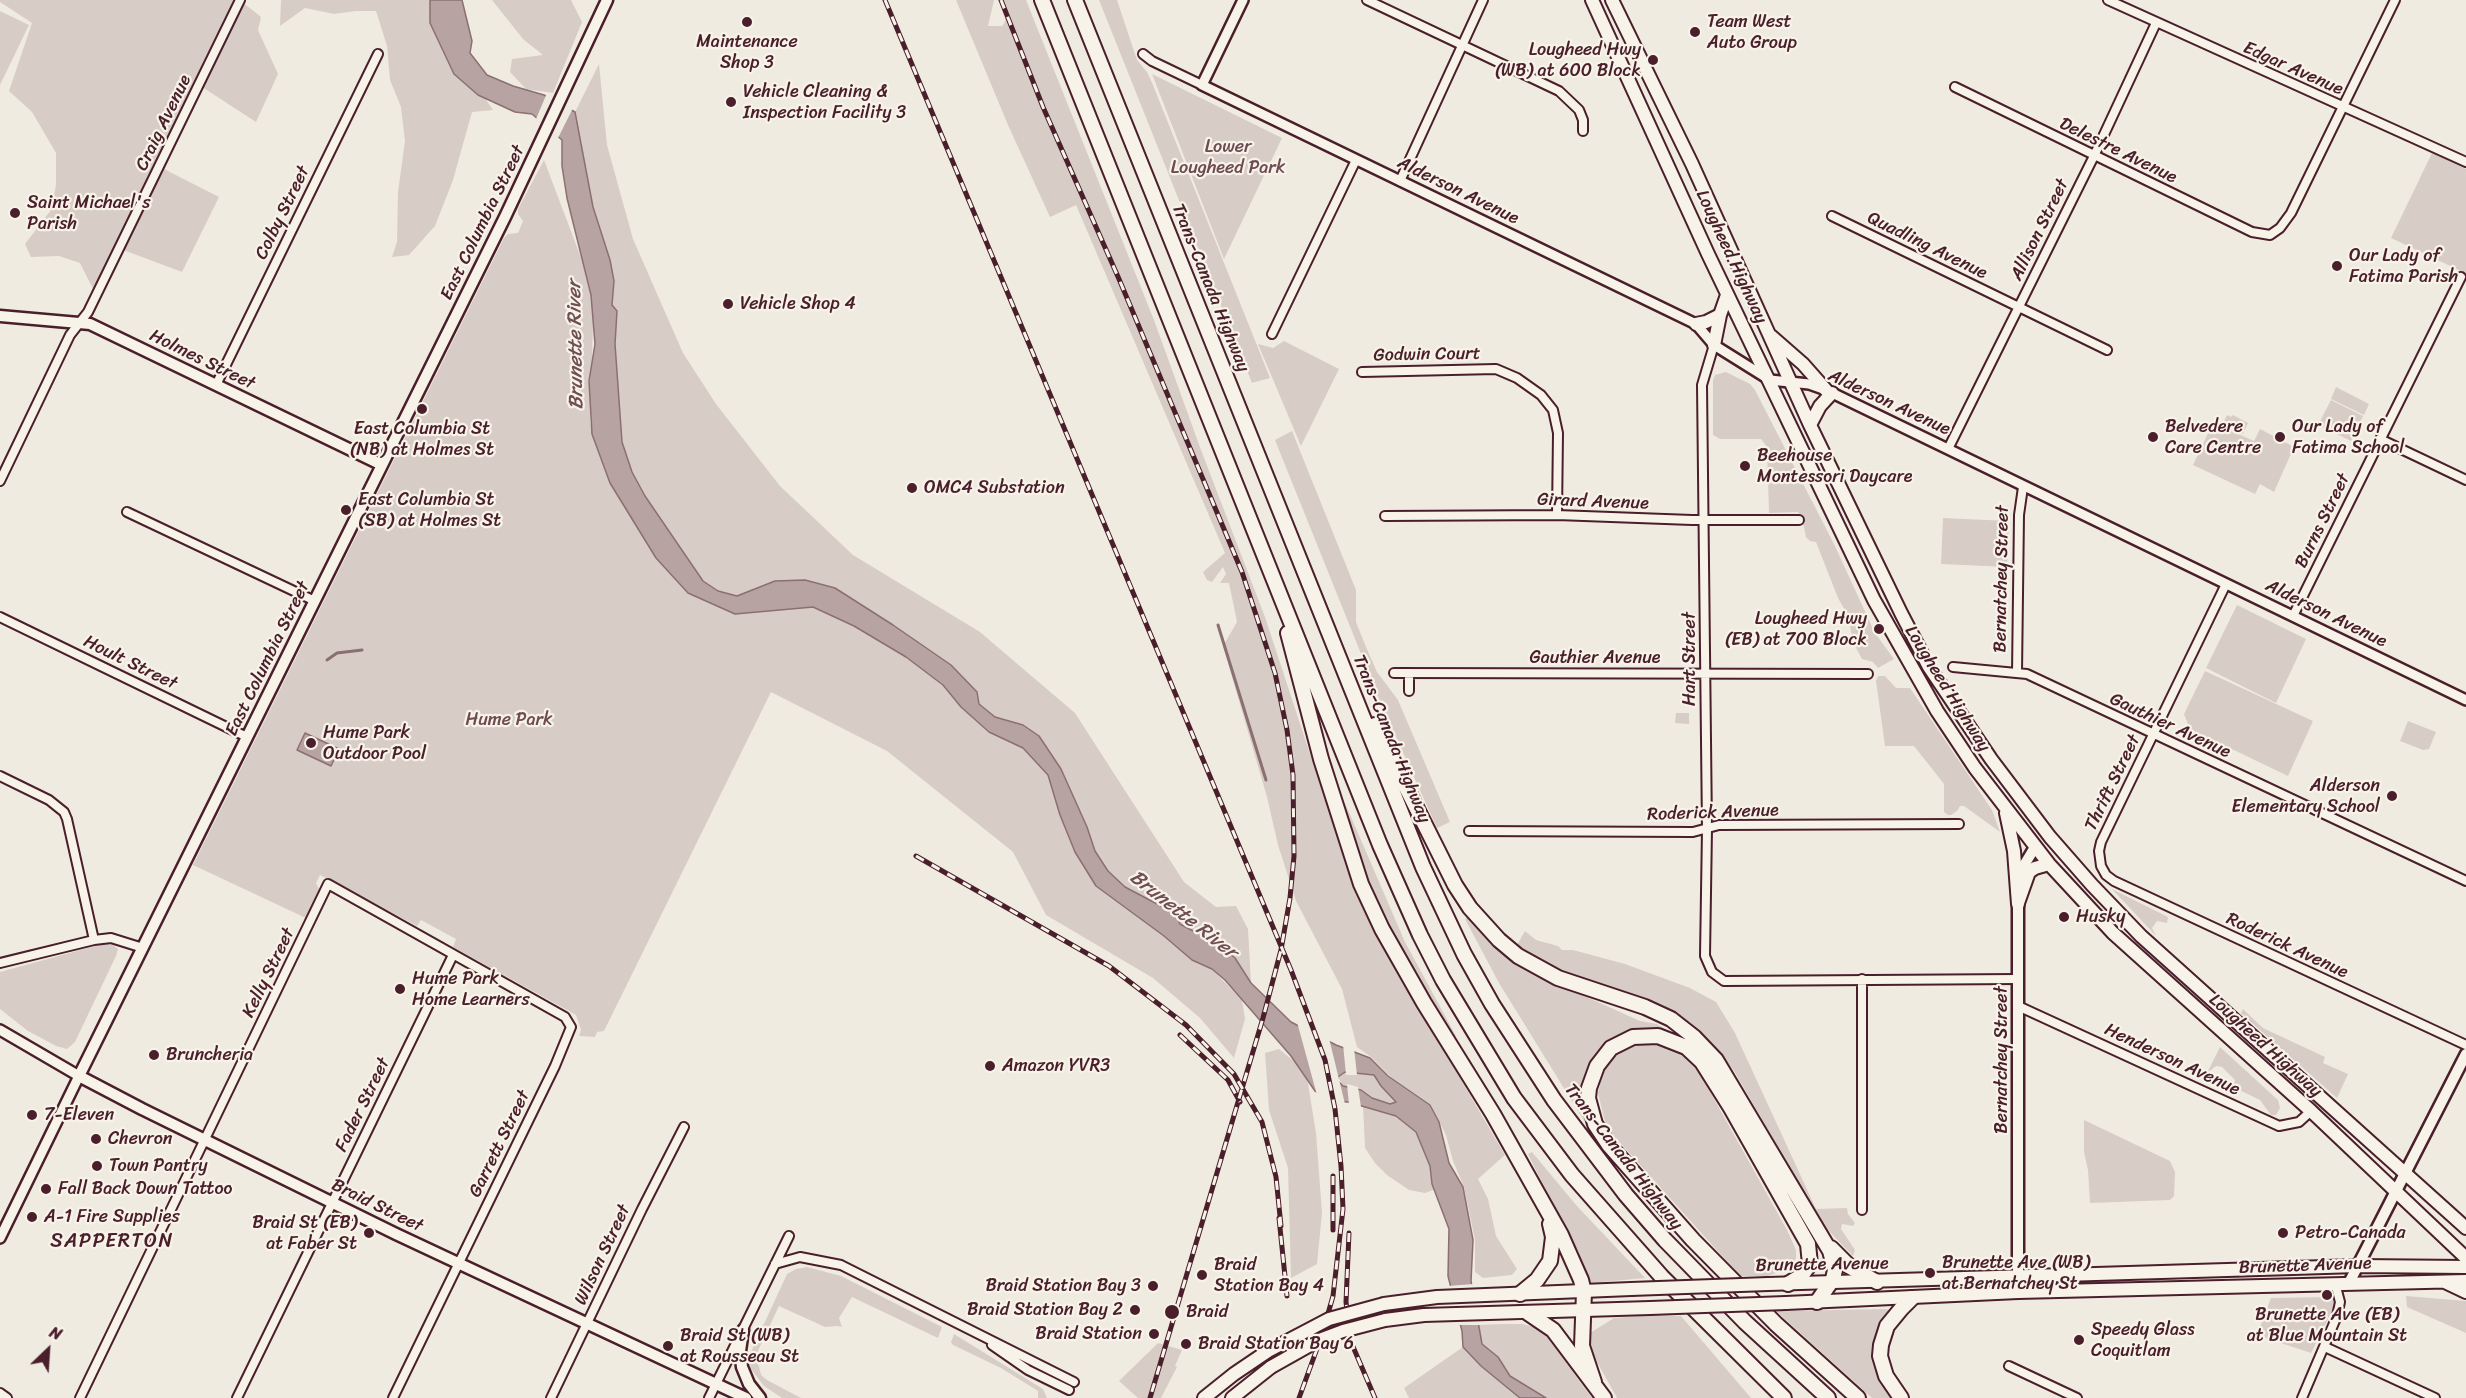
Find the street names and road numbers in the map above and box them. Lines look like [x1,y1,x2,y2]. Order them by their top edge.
street label: Edgar Avenue [2240,37,2346,101]
street label: Craig Avenue [132,72,196,174]
street label: Delestre Avenue [2056,113,2180,189]
street label: East Columbia Street [436,142,530,304]
street label: Alderson Avenue [1394,152,1522,230]
street label: Colby Street [251,163,315,263]
street label: Allison Street [2006,176,2074,284]
street label: Lougheed Highway [1691,187,1771,327]
street label: Trans-Canada Highway [1166,201,1254,375]
street label: Quadling Avenue [1863,208,1991,284]
street label: Holmes Street [146,325,258,395]
street label: Godwin Court [1373,343,1481,367]
street label: Alderson Avenue [1824,365,1954,441]
street label: Burns Street [2291,470,2355,572]
street label: Girard Avenue [1537,489,1649,515]
street label: Bernatchey Street [1990,505,2014,653]
street label: Alderson Avenue [2262,575,2390,653]
street label: East Columbia Street [221,578,315,740]
street label: Hart Street [1679,612,1701,706]
street label: Lougheed Highway [1899,622,1995,756]
street label: Hoult Street [80,631,180,695]
street label: Gauthier Avenue [1530,647,1660,669]
street label: Trans-Canada Highway [1347,652,1435,826]
street label: Gauthier Avenue [2106,689,2234,763]
street label: Thrift Street [2081,732,2145,834]
street label: Roderick Avenue [1647,800,1779,826]
street label: Roderick Avenue [2223,908,2351,984]
street label: Kelly Street [238,925,300,1021]
street label: Bernatchey Street [1991,986,2013,1134]
street label: Lougheed Highway [2204,990,2326,1102]
street label: Henderson Avenue [2101,1019,2243,1101]
street label: Fader Street [331,1054,395,1156]
street label: Trans-Canada Highway [1559,1080,1687,1234]
street label: Garrett Street [465,1087,535,1201]
street label: Braid Street [328,1175,426,1237]
street label: Wilson Street [570,1201,636,1309]
street label: Brunette Avenue [1755,1253,1889,1277]
street label: Brunette Avenue [2238,1253,2372,1279]

